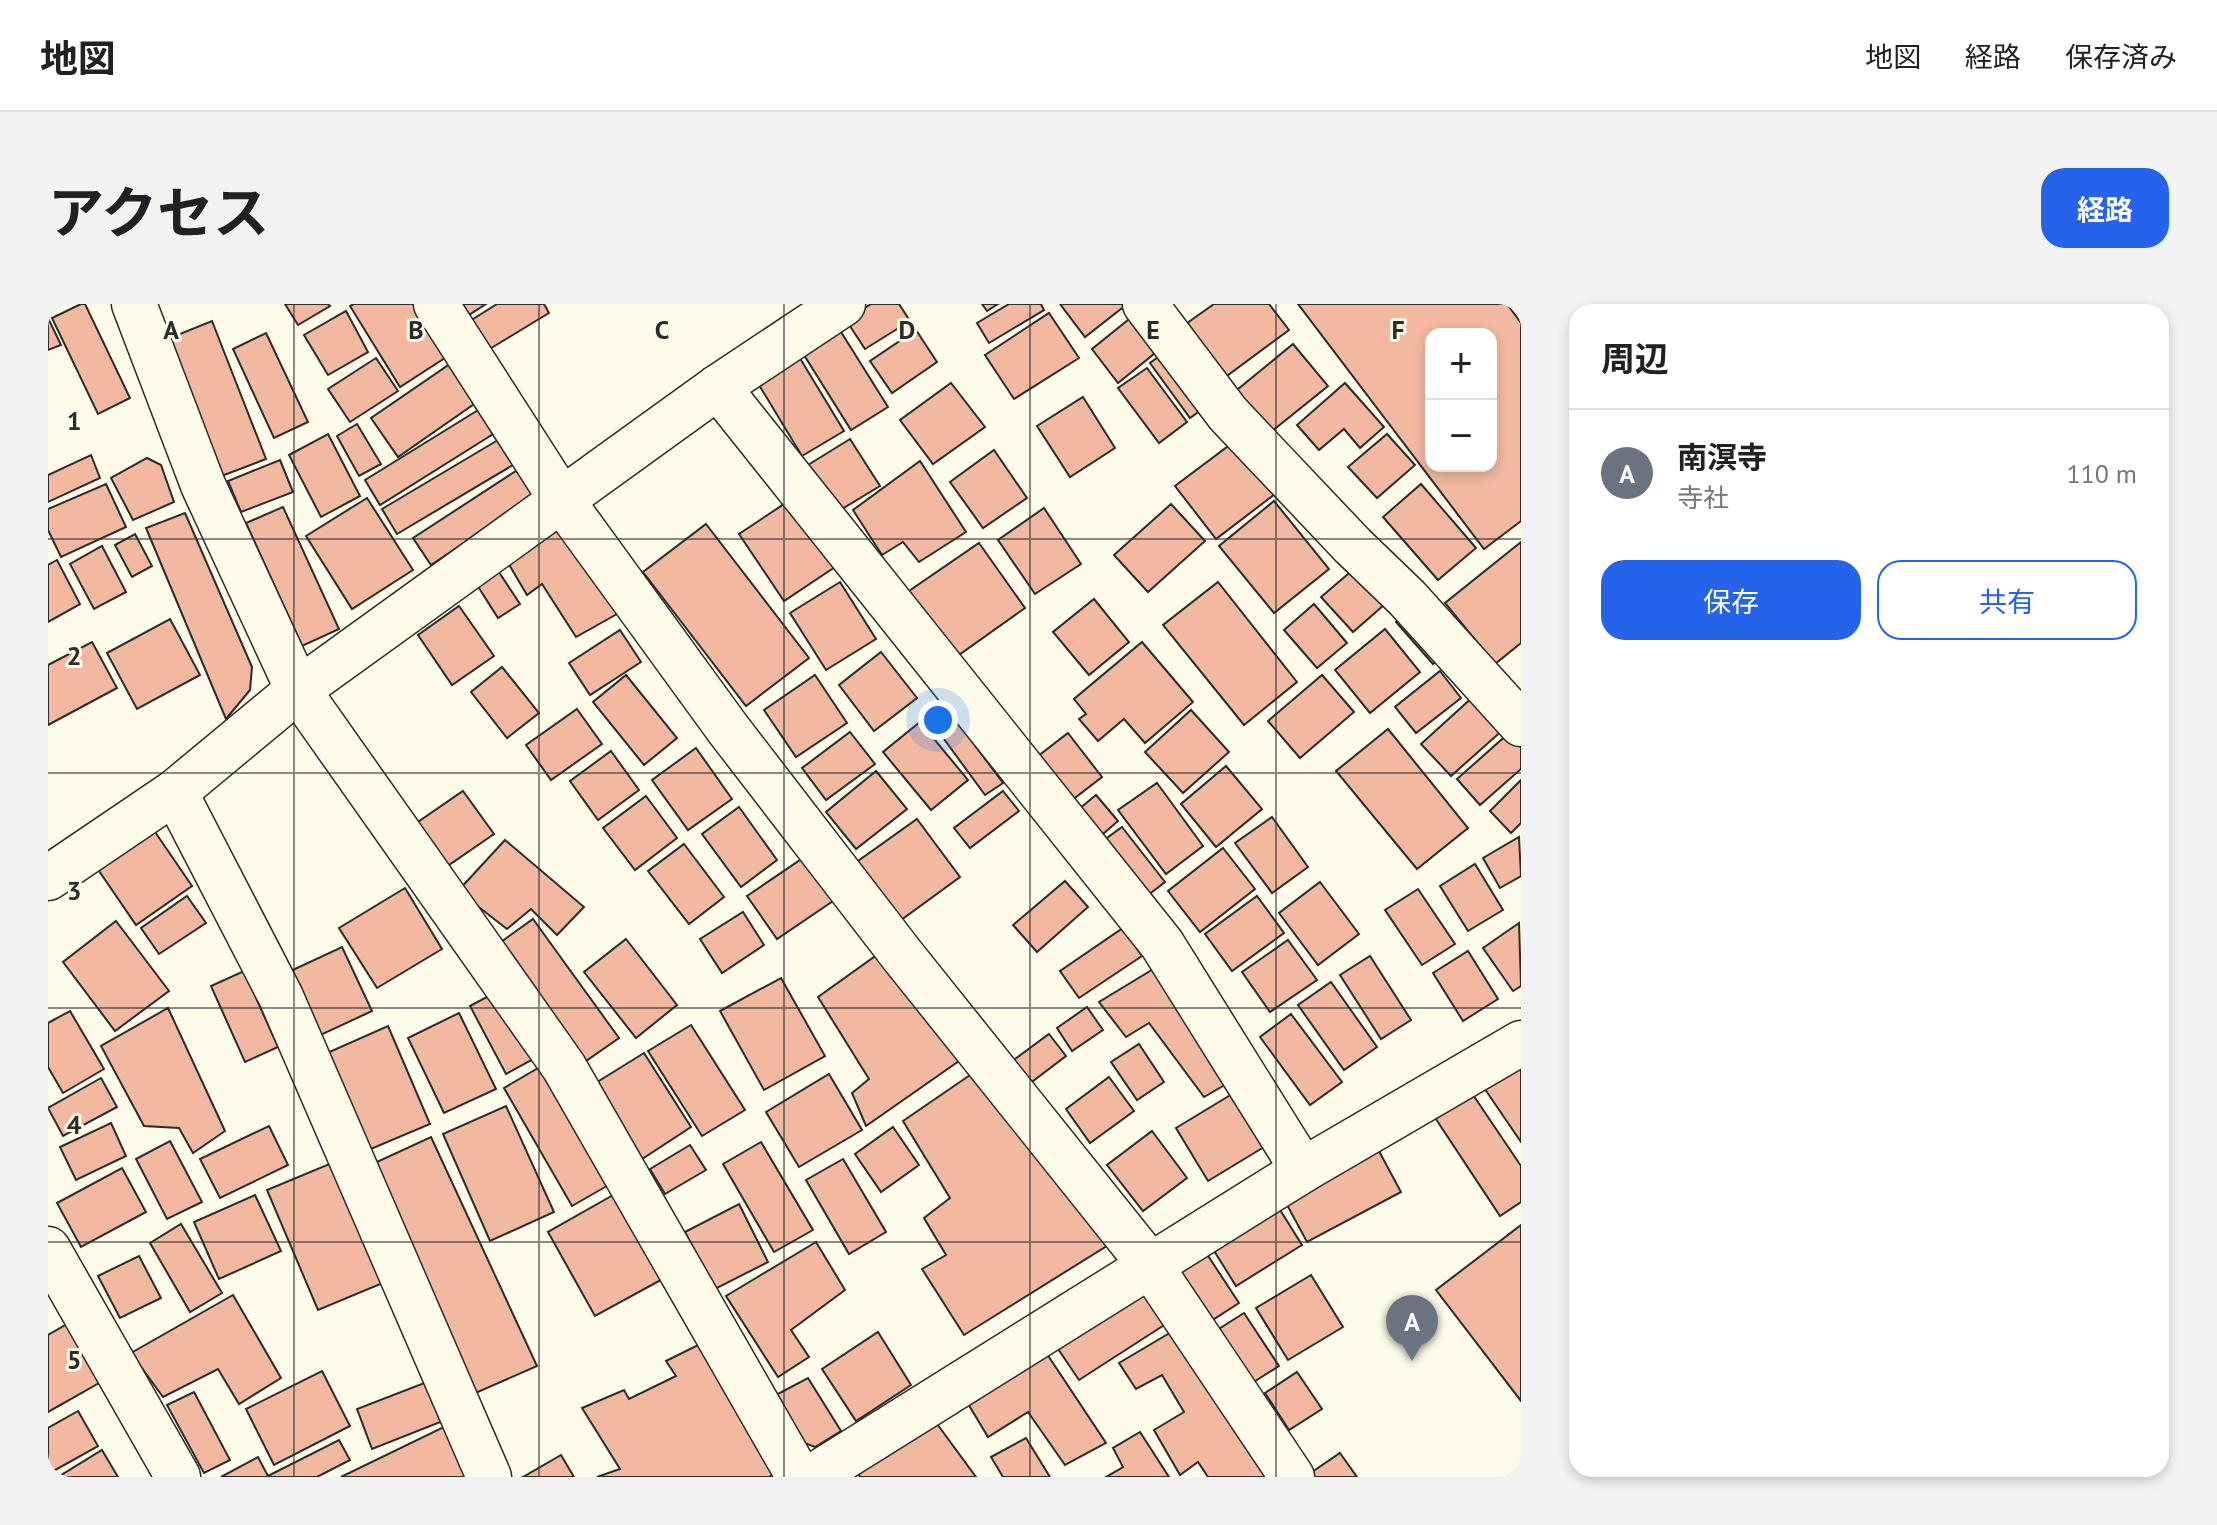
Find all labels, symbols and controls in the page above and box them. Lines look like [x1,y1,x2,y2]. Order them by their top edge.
text: 地図 [40,33,116,82]
text: 地図 [1865,38,1921,75]
text: 経路 [1965,38,2021,75]
text: 保存済み [2065,38,2177,75]
button: 経路 [2041,168,2169,248]
text: アクセス [48,176,269,248]
text: A [163,313,179,346]
text: B [408,313,424,346]
text: C [655,313,669,346]
text: D [899,313,915,346]
text: E [1146,313,1160,346]
text: F [1391,313,1405,346]
map controls [1425,328,1497,472]
button: + [1425,328,1497,400]
text: 周辺 [1601,336,1669,380]
button: − [1425,400,1497,472]
text: 1 [67,404,81,437]
text: 南溟寺 [1677,437,1767,476]
text: A [1619,457,1635,490]
text: 110 m [2066,457,2137,490]
text: 寺社 [1677,481,1729,514]
button: 保存 [1601,560,1861,640]
button: 共有 [1877,560,2137,640]
text: 2 [67,639,81,672]
your location [918,700,958,740]
text: 3 [67,874,81,907]
text: 4 [67,1108,82,1141]
pin: A [1386,1295,1438,1361]
text: 5 [67,1343,81,1376]

